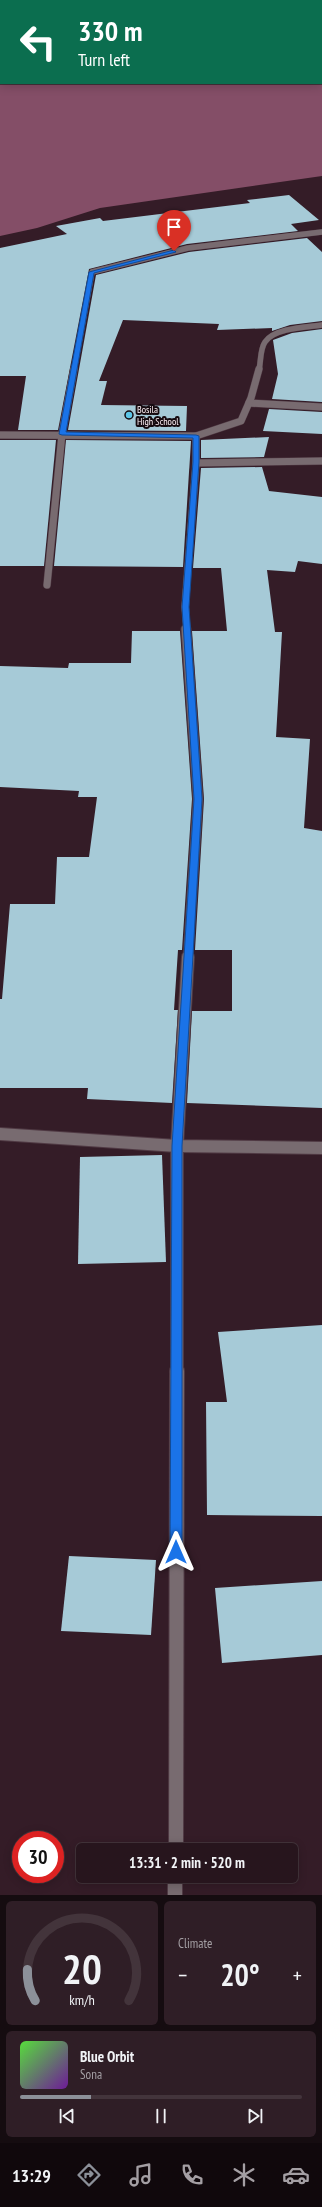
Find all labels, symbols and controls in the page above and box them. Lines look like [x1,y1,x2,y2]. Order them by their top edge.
text: 330 m [78,12,142,49]
icon: left [12,16,64,68]
text: Turn left [78,48,130,71]
pin [157,210,191,251]
icon: arrive [163,216,185,238]
place label: Bosila High School [137,403,179,428]
marker: Bosila High School [124,410,134,420]
position arrow [155,1531,197,1573]
speed limit sign: 30 [12,1831,64,1883]
text: 13:31 · 2 min · 520 m [129,1853,245,1872]
text: Climate [178,1935,212,1952]
text: 20 [62,1942,102,1995]
text: 20° [220,1955,260,1994]
text: − [178,1961,187,1989]
text: + [293,1961,302,1989]
text: km/h [69,1990,95,2009]
text: Blue Orbit [80,2047,134,2066]
text: Sona [80,2066,102,2083]
icon: previous [56,2105,78,2127]
icon: pause [150,2105,172,2127]
icon: next [244,2105,266,2127]
icon: directions [75,2161,103,2189]
icon: music [127,2161,155,2189]
icon: phone [178,2161,206,2189]
icon: climate [230,2161,258,2189]
icon: car [282,2161,310,2189]
text: 13:29 [12,2164,51,2187]

